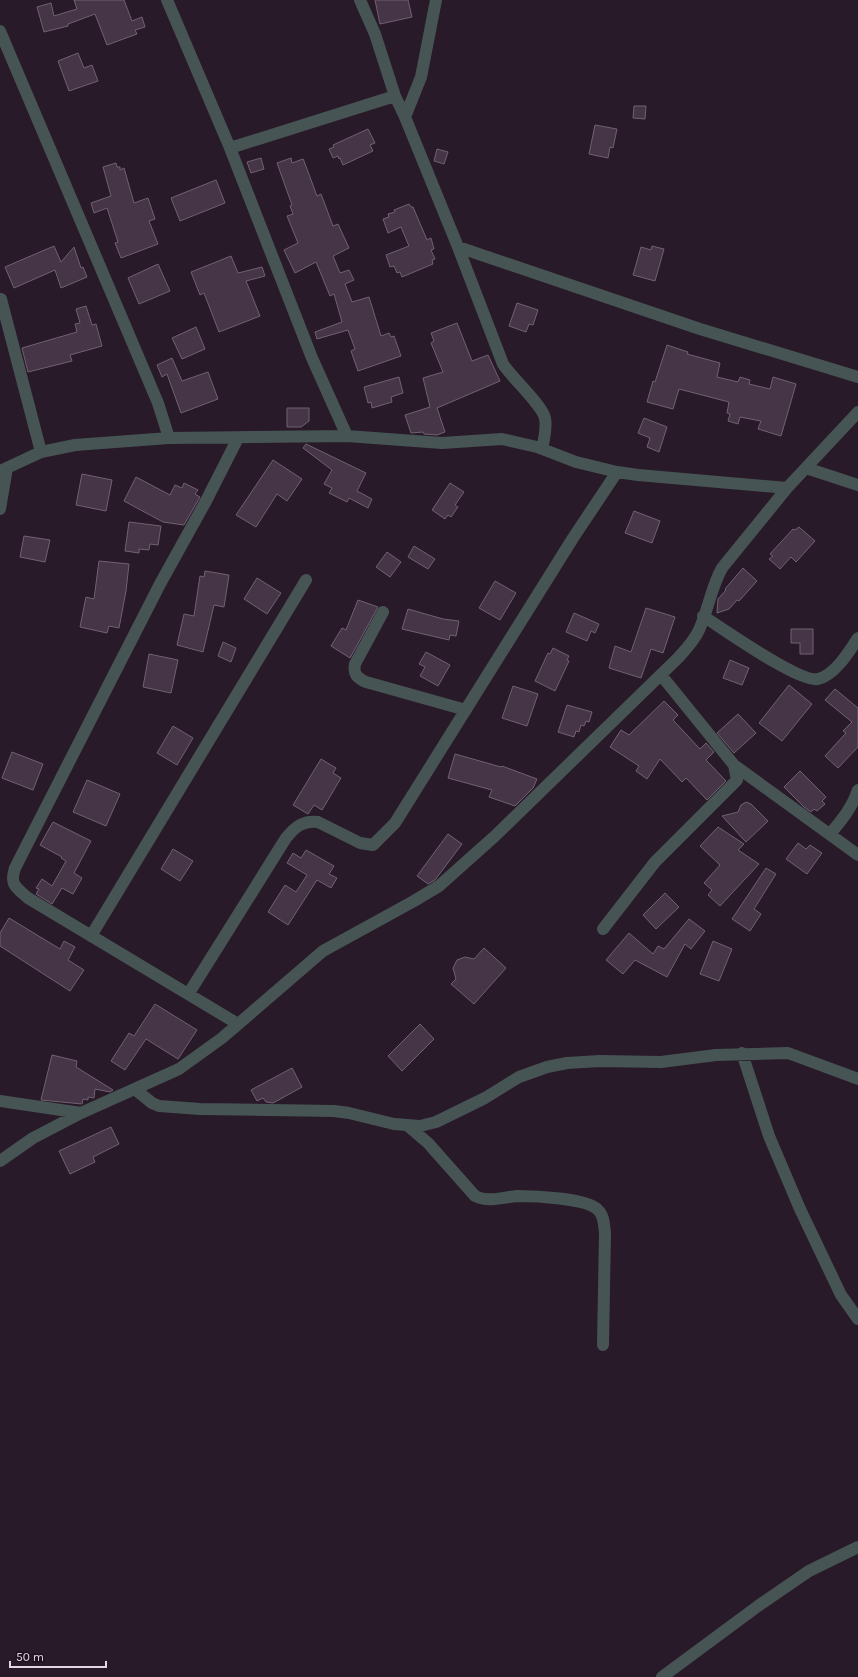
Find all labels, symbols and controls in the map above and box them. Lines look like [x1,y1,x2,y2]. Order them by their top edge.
scale bar [10,1643,106,1669]
text: 50 m [16,1650,44,1664]

